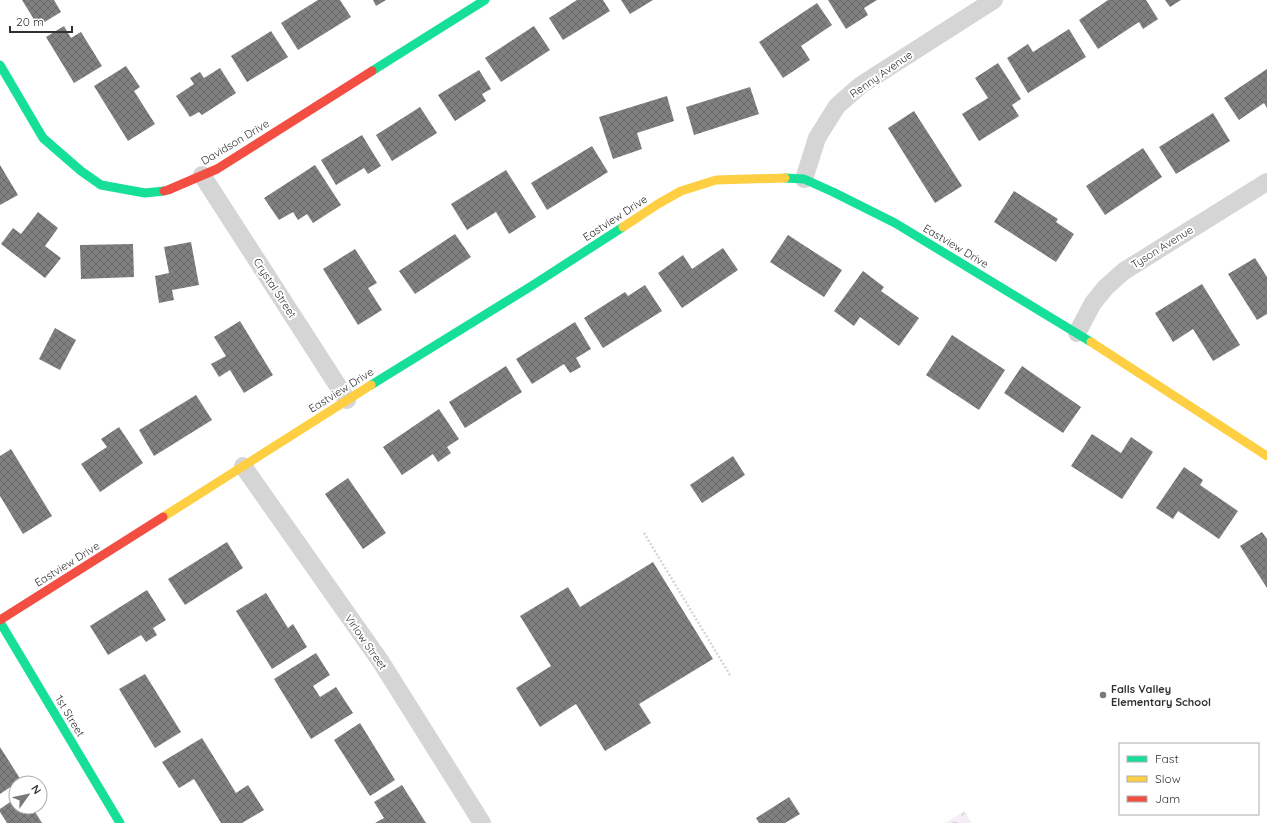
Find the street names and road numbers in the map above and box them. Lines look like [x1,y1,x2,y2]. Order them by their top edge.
street label: Renny Avenue [847,47,915,101]
street label: Davidson Drive [198,116,272,168]
street label: Eastview Drive [580,192,650,244]
street label: Eastview Drive [921,221,991,271]
street label: Tyson Avenue [1128,222,1196,272]
street label: Crystal Street [250,255,300,321]
street label: Eastview Drive [306,364,376,416]
street label: Eastview Drive [32,538,102,590]
street label: Virlow Street [342,612,390,673]
street label: 1st Street [52,693,88,740]

